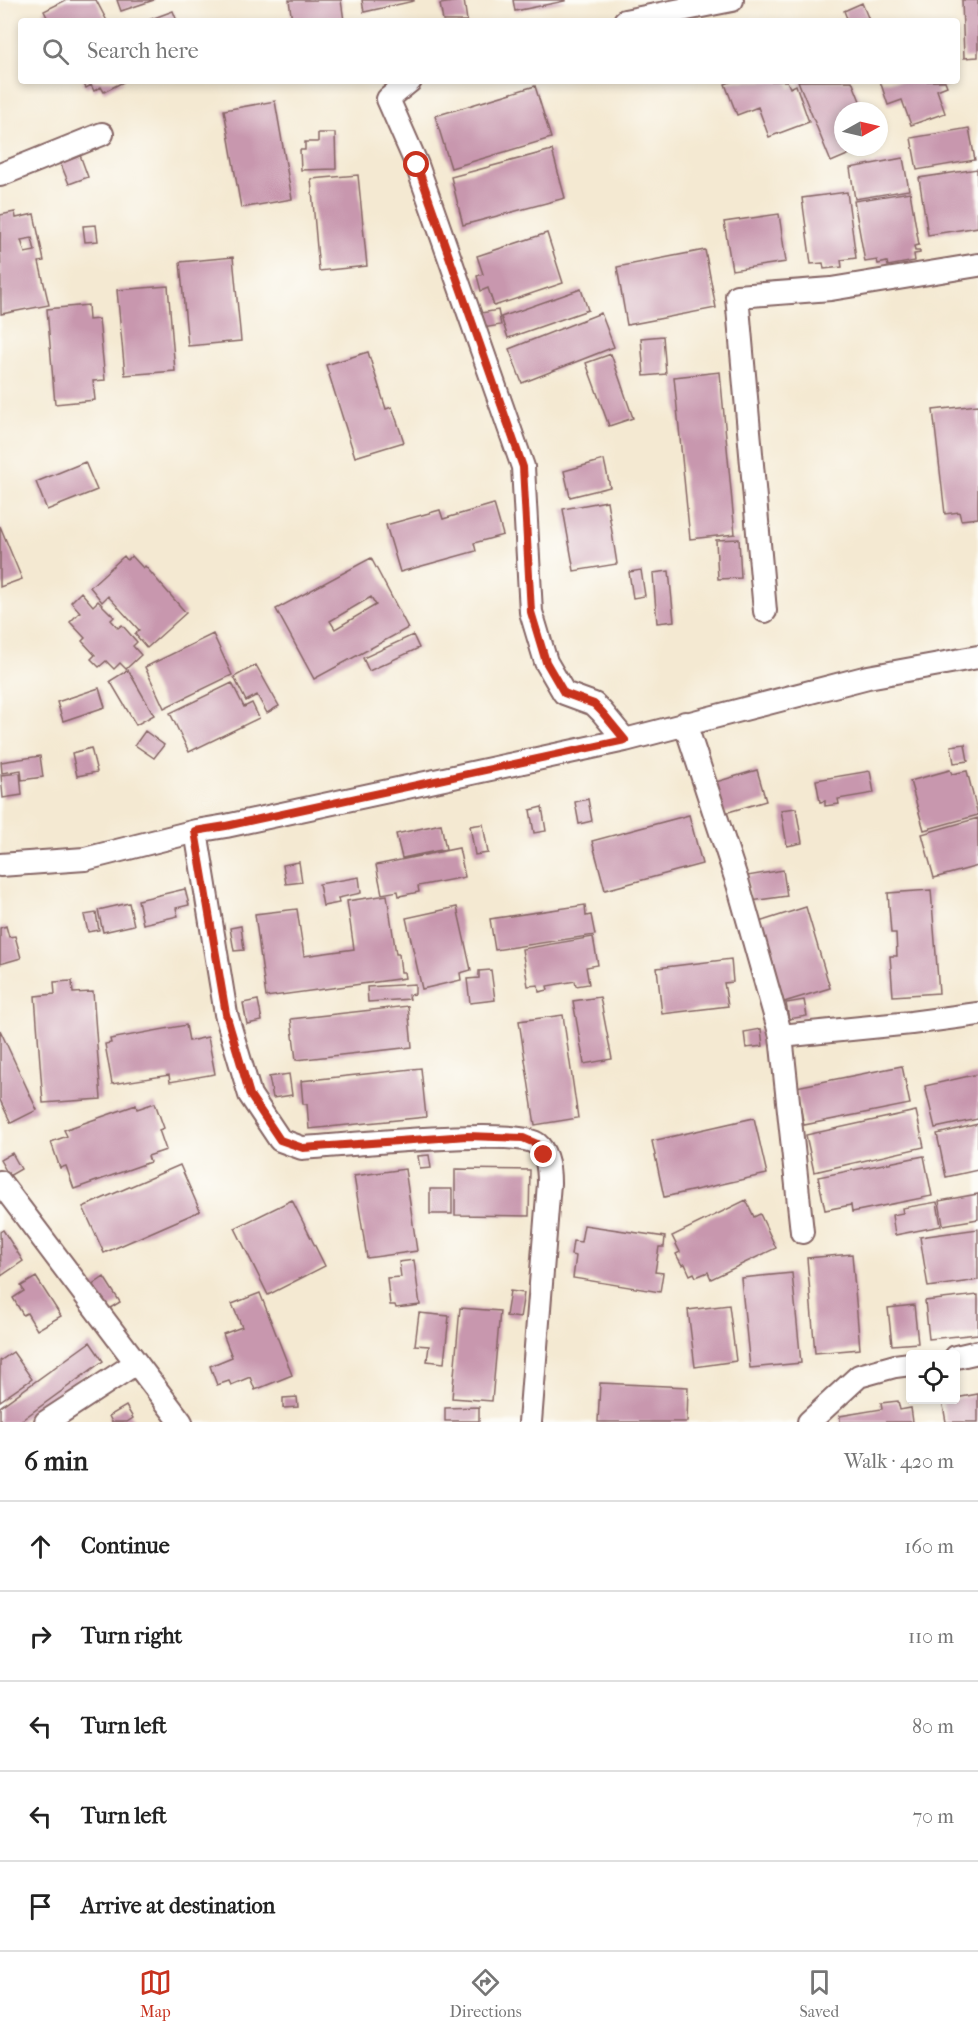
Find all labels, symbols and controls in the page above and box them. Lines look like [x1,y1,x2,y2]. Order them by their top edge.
search box [18,18,960,84]
icon: search [39,35,72,68]
text: Search here [87,38,199,64]
north arrow [834,102,888,156]
route start [403,151,429,177]
route end [530,1141,556,1167]
map controls [906,1350,960,1404]
button: locate [906,1350,960,1404]
text: 6 min [24,1446,88,1477]
text: Walk · 420 m [844,1450,954,1473]
icon: ahead [24,1530,57,1563]
text: Continue [81,1533,170,1559]
text: 160 m [904,1535,954,1558]
icon: right [24,1620,57,1653]
text: Turn right [81,1623,182,1649]
text: 110 m [908,1625,954,1648]
icon: left [24,1710,57,1743]
text: Turn left [81,1713,167,1739]
text: 80 m [912,1715,954,1738]
icon: left [24,1800,57,1833]
text: Turn left [81,1803,167,1829]
text: 70 m [912,1805,954,1828]
icon: arrive [24,1890,57,1923]
text: Arrive at destination [81,1893,275,1919]
tab: Map [139,1966,172,2021]
tab: Directions [450,1966,522,2021]
tab: Saved [799,1966,839,2021]

